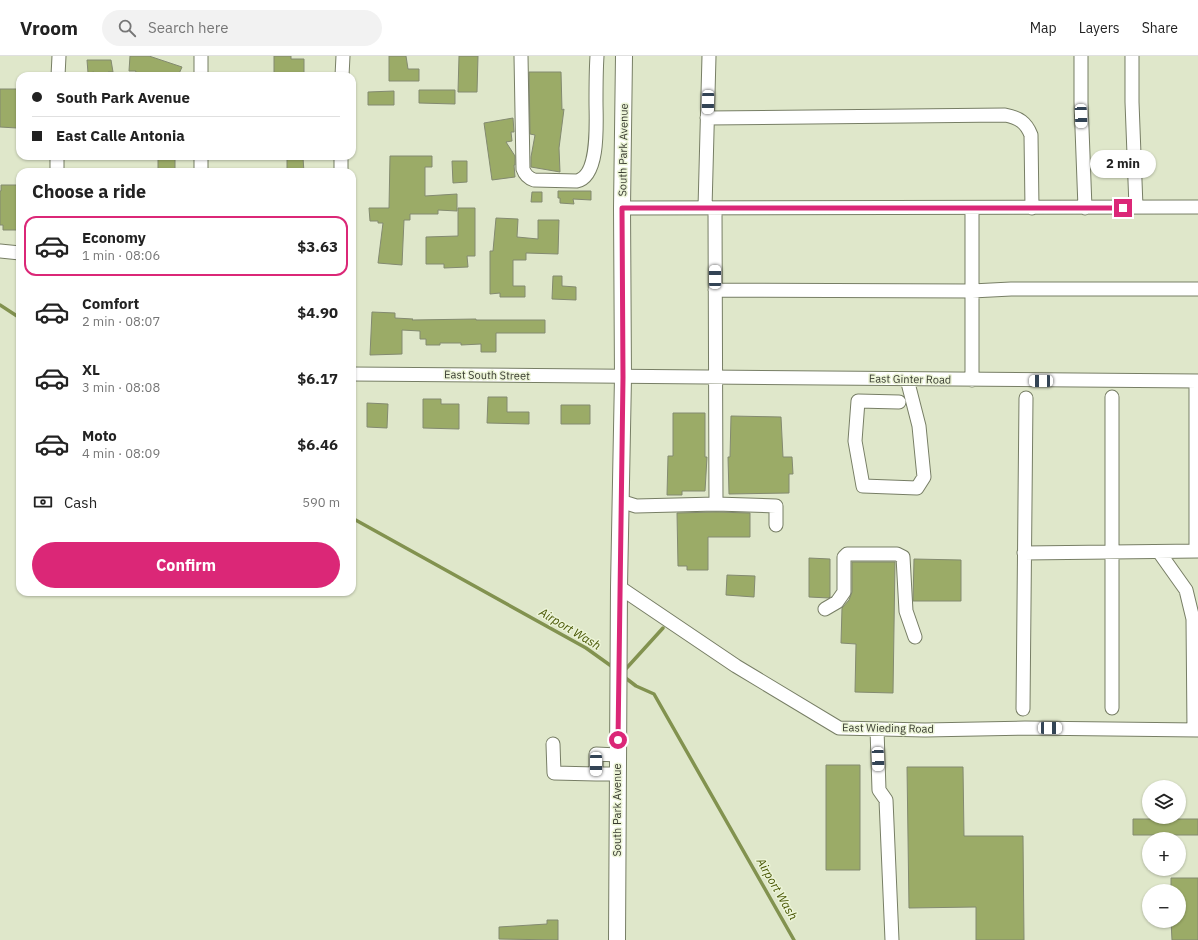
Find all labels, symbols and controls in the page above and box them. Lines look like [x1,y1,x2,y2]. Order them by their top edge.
search box [102,10,382,46]
text: Vroom [20,16,78,40]
icon: search [116,17,138,39]
text: Search here [148,18,228,37]
text: Map [1030,19,1057,37]
text: Layers [1079,19,1120,37]
text: Share [1142,19,1178,37]
text: South Park Avenue [56,88,190,107]
car [702,90,714,114]
street label: South Park Avenue [615,103,631,197]
car [1075,104,1087,128]
text: East Calle Antonia [56,126,185,145]
callout: 2 min [1090,150,1156,178]
text: 2 min [1106,155,1140,172]
text: Choose a ride [32,180,146,203]
route end [1114,199,1132,217]
icon: car [34,228,70,264]
text: Economy [82,228,146,247]
text: $3.63 [297,237,338,256]
text: 1 min · 08:06 [82,247,160,264]
car [709,265,721,289]
icon: car [34,294,70,330]
text: Comfort [82,294,139,313]
text: $4.90 [297,303,338,322]
text: 2 min · 08:07 [82,313,160,330]
icon: car [34,360,70,396]
text: XL [82,360,100,379]
street label: East South Street [444,367,530,383]
text: $6.17 [297,369,338,388]
street label: East Ginter Road [869,371,951,387]
car [1029,375,1053,387]
text: 3 min · 08:08 [82,379,160,396]
icon: car [34,426,70,462]
text: Moto [82,426,117,445]
text: $6.46 [297,435,338,454]
text: 4 min · 08:09 [82,445,160,462]
icon: cash [32,491,54,513]
text: Cash [64,493,97,512]
text: 590 m [302,494,340,511]
button: Confirm [32,542,340,588]
water label: Airport Wash [536,604,604,653]
street label: East Wieding Road [842,720,934,736]
car [1038,722,1062,734]
route start [609,731,627,749]
car [872,747,884,771]
car [590,752,602,776]
street label: South Park Avenue [610,763,624,857]
map controls [1142,780,1186,928]
button: layers [1142,780,1186,824]
button: + [1142,832,1186,876]
water label: Airport Wash [753,854,801,923]
button: − [1142,884,1186,928]

